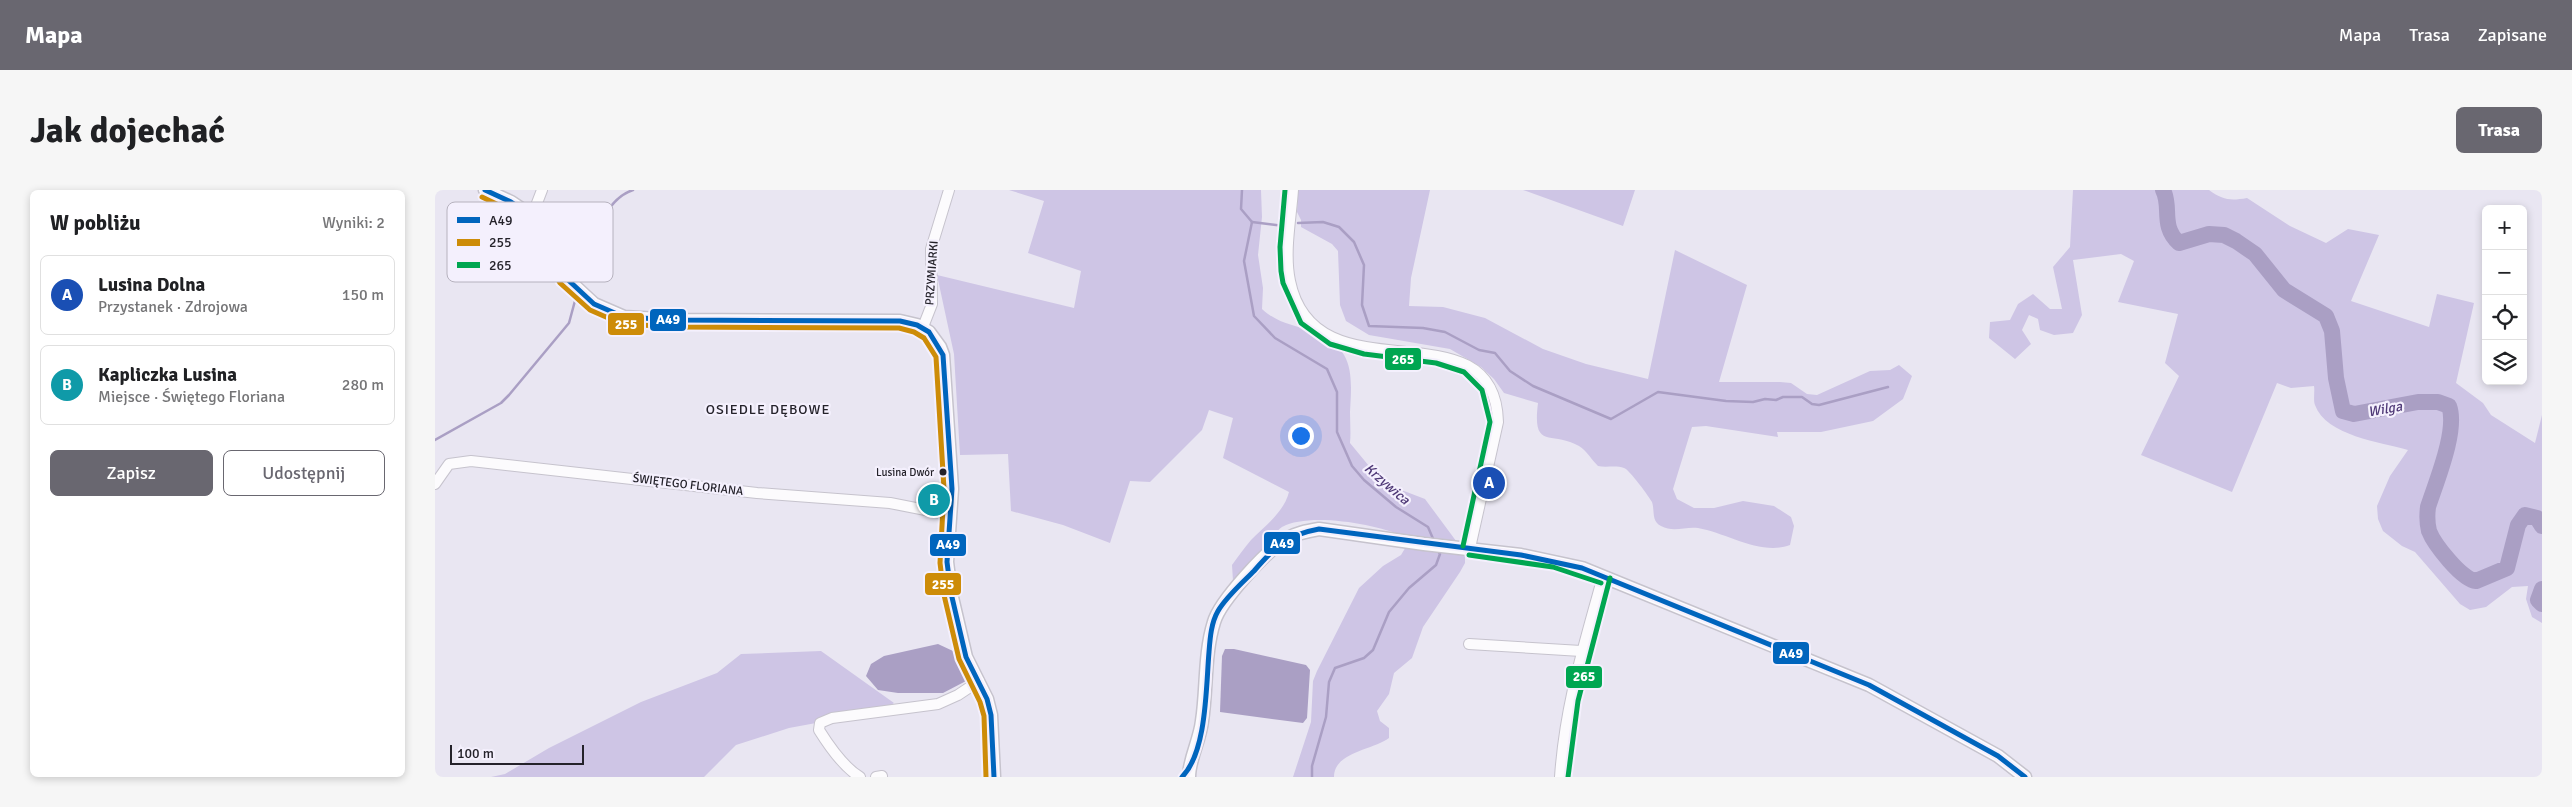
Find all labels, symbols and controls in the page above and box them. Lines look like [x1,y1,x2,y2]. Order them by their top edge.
text: Mapa [25,20,83,50]
text: Mapa [2339,24,2381,46]
text: Trasa [2409,24,2450,46]
text: Zapisane [2478,24,2547,46]
button: Trasa [2456,107,2542,153]
text: Jak dojechać [30,109,225,152]
legend [447,202,613,282]
map controls [2482,205,2527,385]
button: + [2482,205,2527,250]
text: W pobliżu [50,210,141,236]
text: A49 [489,212,513,229]
text: Wyniki: 2 [322,213,385,233]
text: 255 [489,234,512,251]
street label: PRZYMIARKI [922,240,942,306]
button: − [2482,250,2527,295]
text: 265 [489,257,512,274]
text: Lusina Dolna [98,273,205,297]
text: A [62,285,72,305]
text: 150 m [342,285,384,305]
button: locate [2482,295,2527,340]
text: Przystanek · Zdrojowa [98,297,248,317]
line badge: A49 [649,308,687,332]
text: A49 [656,311,680,328]
line badge: 255 [607,312,645,336]
text: 255 [615,316,637,333]
button: layers [2482,340,2527,385]
line badge: 265 [1384,347,1422,371]
text: 265 [1392,351,1414,368]
text: Kapliczka Lusina [98,363,237,387]
text: B [62,375,72,395]
text: 280 m [342,375,384,395]
text: Miejsce · Świętego Floriana [98,387,285,407]
water label: Wilga [2367,398,2404,420]
district label: OSIEDLE DĘBOWE [706,401,830,418]
your location [1288,423,1314,449]
button: Zapisz [50,450,213,496]
button: Udostępnij [223,450,385,496]
water label: Krzywica [1361,460,1414,509]
pin: A [1473,464,1505,502]
place label: Lusina Dwór [876,466,934,479]
marker: Lusina Dwór [938,467,948,477]
street label: ŚWIĘTEGO FLORIANA [632,471,745,499]
pin: B [918,481,950,519]
line badge: A49 [1263,531,1301,555]
line badge: A49 [929,533,967,557]
text: A49 [1270,535,1294,552]
text: A49 [936,536,960,553]
line badge: 255 [924,572,962,596]
text: 255 [932,576,954,593]
line badge: A49 [1772,641,1810,665]
text: A49 [1779,645,1803,662]
line badge: 265 [1565,665,1603,689]
text: 265 [1573,668,1595,685]
scale bar [450,742,584,765]
text: 100 m [457,745,494,762]

